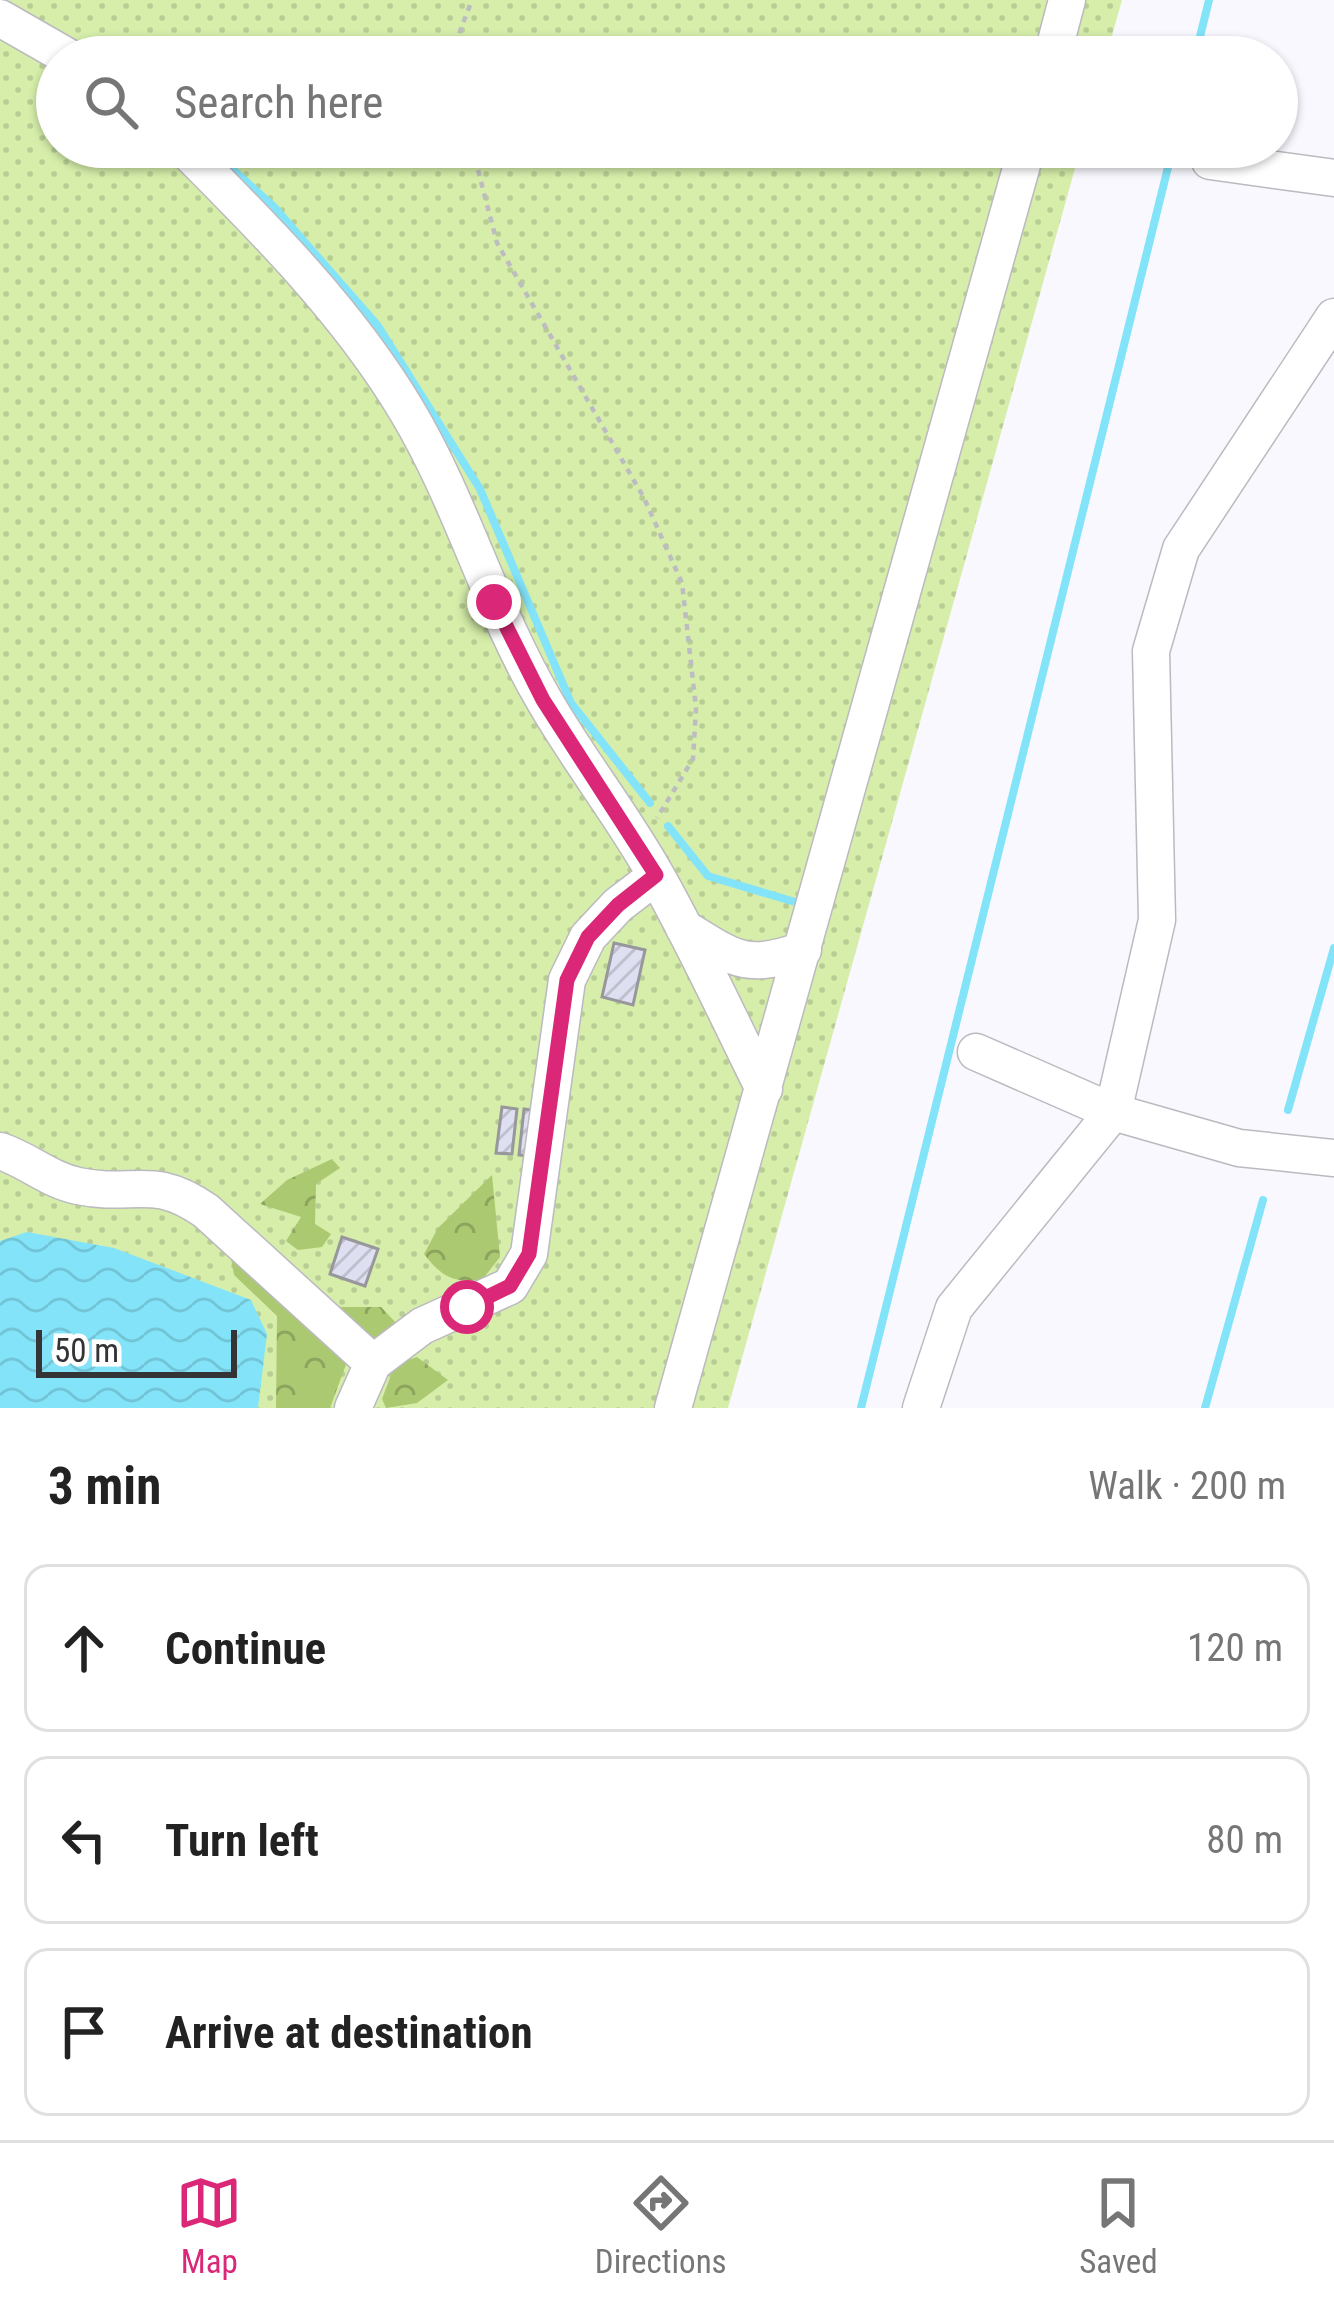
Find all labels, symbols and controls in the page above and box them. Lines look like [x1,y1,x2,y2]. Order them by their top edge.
search box [36,36,1298,168]
icon: search [78,69,144,135]
text: Search here [174,76,383,129]
route end [467,575,521,629]
route start [440,1280,494,1334]
scale bar [36,1324,237,1377]
text: 50 m [54,1331,119,1370]
text: 3 min [48,1457,161,1516]
text: Walk · 200 m [1088,1463,1286,1509]
icon: ahead [51,1615,117,1681]
text: Continue [165,1622,326,1675]
text: 120 m [1187,1625,1283,1671]
icon: left [51,1807,117,1873]
text: Turn left [165,1814,319,1867]
text: 80 m [1206,1817,1283,1863]
icon: arrive [51,1999,117,2065]
text: Arrive at destination [165,2006,533,2059]
tab: Map [176,2170,242,2281]
tab: Directions [595,2170,727,2281]
tab: Saved [1079,2170,1158,2281]

